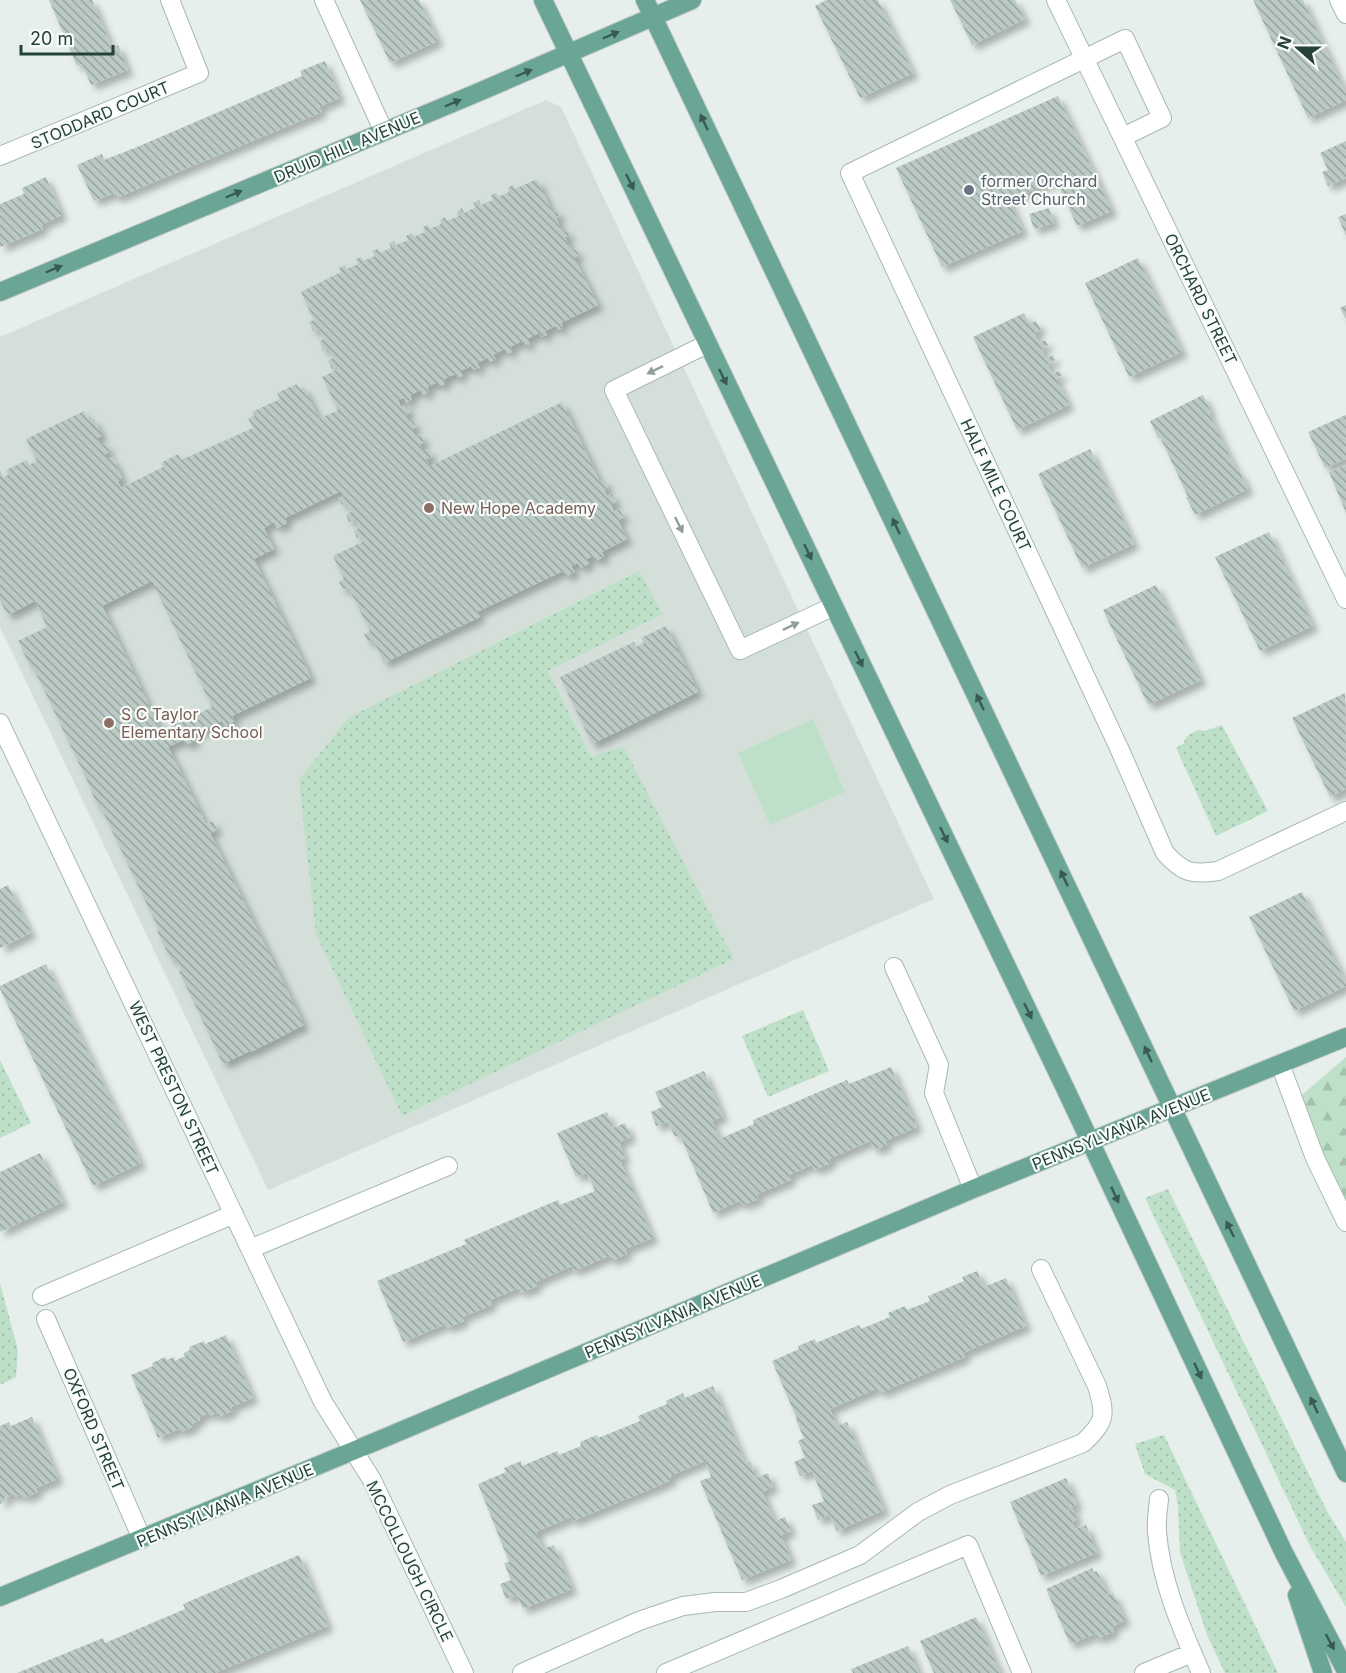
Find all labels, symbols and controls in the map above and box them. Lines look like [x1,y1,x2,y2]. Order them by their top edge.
scale bar [21,18,112,56]
north arrow [1268,18,1328,78]
text: 20 m [30,28,73,49]
one-way arrow [602,30,620,39]
text: N [1272,33,1296,52]
one-way arrow [515,68,533,77]
street label: STODDARD COURT [28,77,172,153]
one-way arrow [444,98,462,107]
street label: DRUID HILL AVENUE [271,107,423,187]
one-way arrow [699,113,708,130]
place label: former Orchard Street Church [981,171,1097,209]
one-way arrow [625,173,634,190]
marker: former Orchard Street Church [962,183,976,197]
one-way arrow [225,189,243,198]
street label: ORCHARD STREET [1160,230,1242,368]
one-way arrow [45,264,63,273]
one-way arrow [646,365,663,375]
one-way arrow [718,368,727,385]
street label: HALF MILE COURT [956,415,1036,555]
place label: New Hope Academy [441,498,596,518]
marker: New Hope Academy [422,501,436,515]
one-way arrow [675,516,684,533]
one-way arrow [892,518,901,535]
one-way arrow [803,544,813,561]
one-way arrow [782,622,799,631]
one-way arrow [855,650,864,667]
one-way arrow [976,694,985,711]
place label: S C Taylor Elementary School [121,704,263,742]
marker: S C Taylor Elementary School [102,716,116,730]
one-way arrow [939,826,948,843]
one-way arrow [1059,870,1068,887]
street label: WEST PRESTON STREET [125,998,223,1178]
one-way arrow [1023,1002,1032,1019]
one-way arrow [1143,1046,1152,1063]
street label: PENNSYLVANIA AVENUE [1029,1084,1213,1174]
one-way arrow [1110,1186,1119,1203]
one-way arrow [1226,1220,1236,1238]
street label: PENNSYLVANIA AVENUE [582,1270,764,1362]
one-way arrow [1193,1363,1202,1380]
street label: OXFORD STREET [59,1365,129,1493]
one-way arrow [1310,1397,1319,1414]
street label: PENNSYLVANIA AVENUE [134,1459,316,1551]
street label: MCCOLLOUGH CIRCLE [362,1477,458,1645]
one-way arrow [1325,1633,1335,1651]

